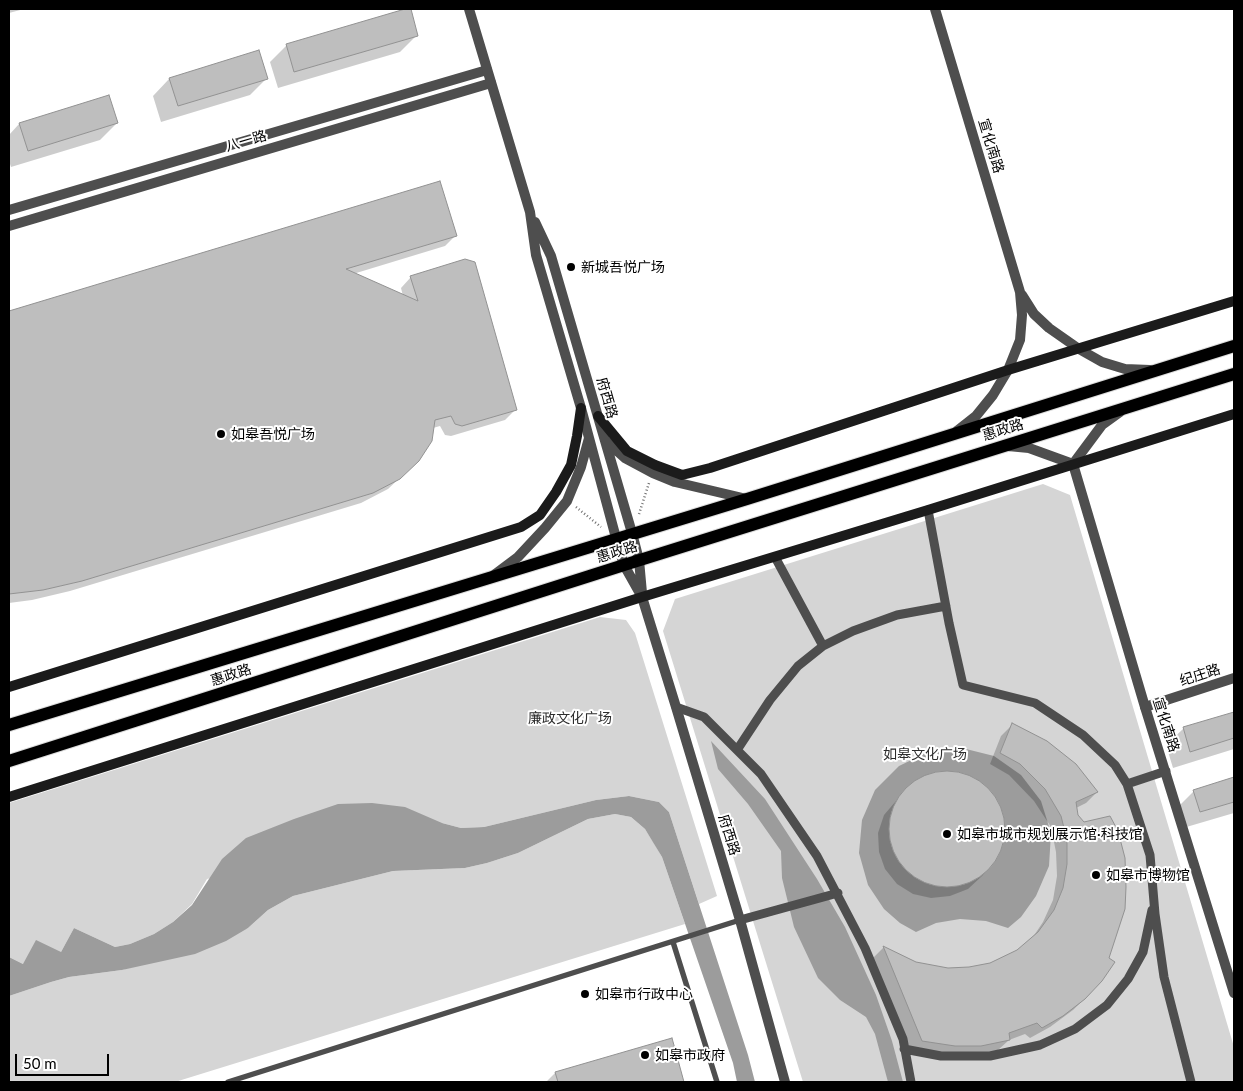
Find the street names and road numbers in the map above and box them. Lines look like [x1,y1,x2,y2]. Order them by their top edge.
street label: 宣化南路 [975,117,1007,175]
street label: 八一路 [223,127,269,155]
street label: 府西路 [593,375,621,421]
street label: 惠政路 [980,416,1026,444]
street label: 惠政路 [594,538,640,566]
street label: 惠政路 [208,661,254,689]
street label: 纪庄路 [1177,661,1223,689]
street label: 宣化南路 [1149,696,1183,754]
street label: 府西路 [715,812,743,858]

